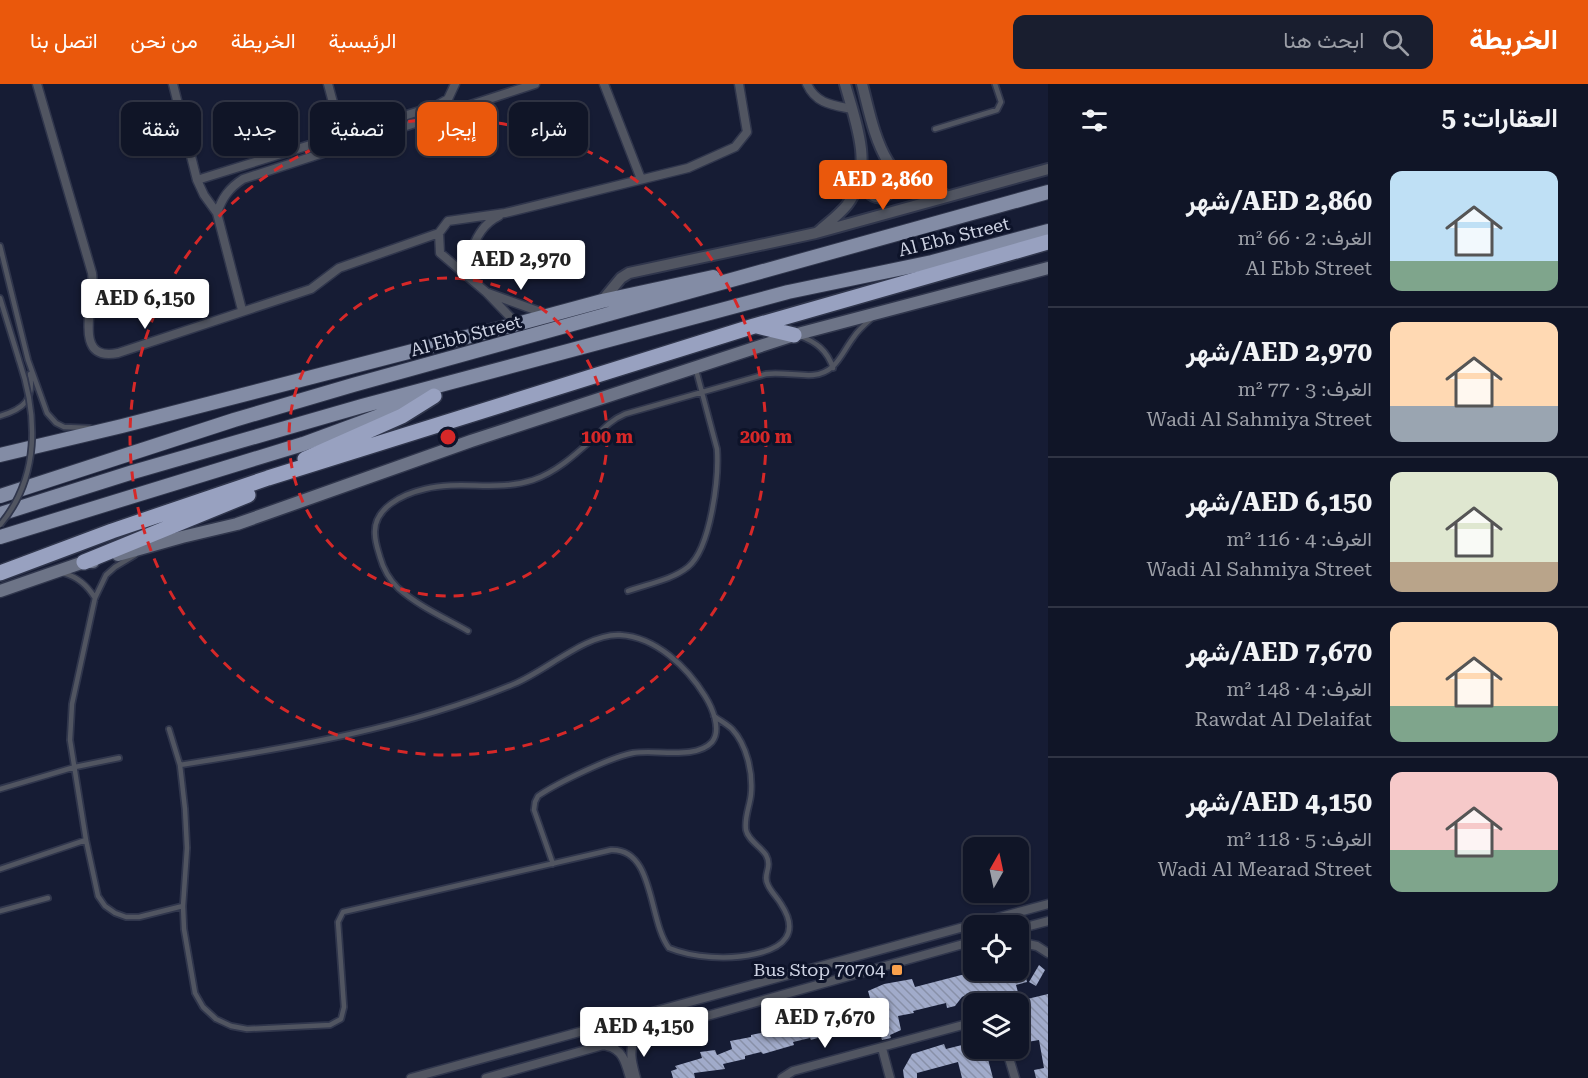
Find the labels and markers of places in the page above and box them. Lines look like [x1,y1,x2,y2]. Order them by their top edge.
pin: AED 2,860 [814,160,952,211]
pin: AED 2,970 [452,240,590,291]
pin: AED 6,150 [76,279,214,330]
centre of rings [438,427,458,447]
place label: Bus Stop 70704 [753,959,885,980]
marker: Bus Stop 70704 [890,963,904,977]
pin: AED 7,670 [756,998,894,1049]
pin: AED 4,150 [575,1007,713,1058]

